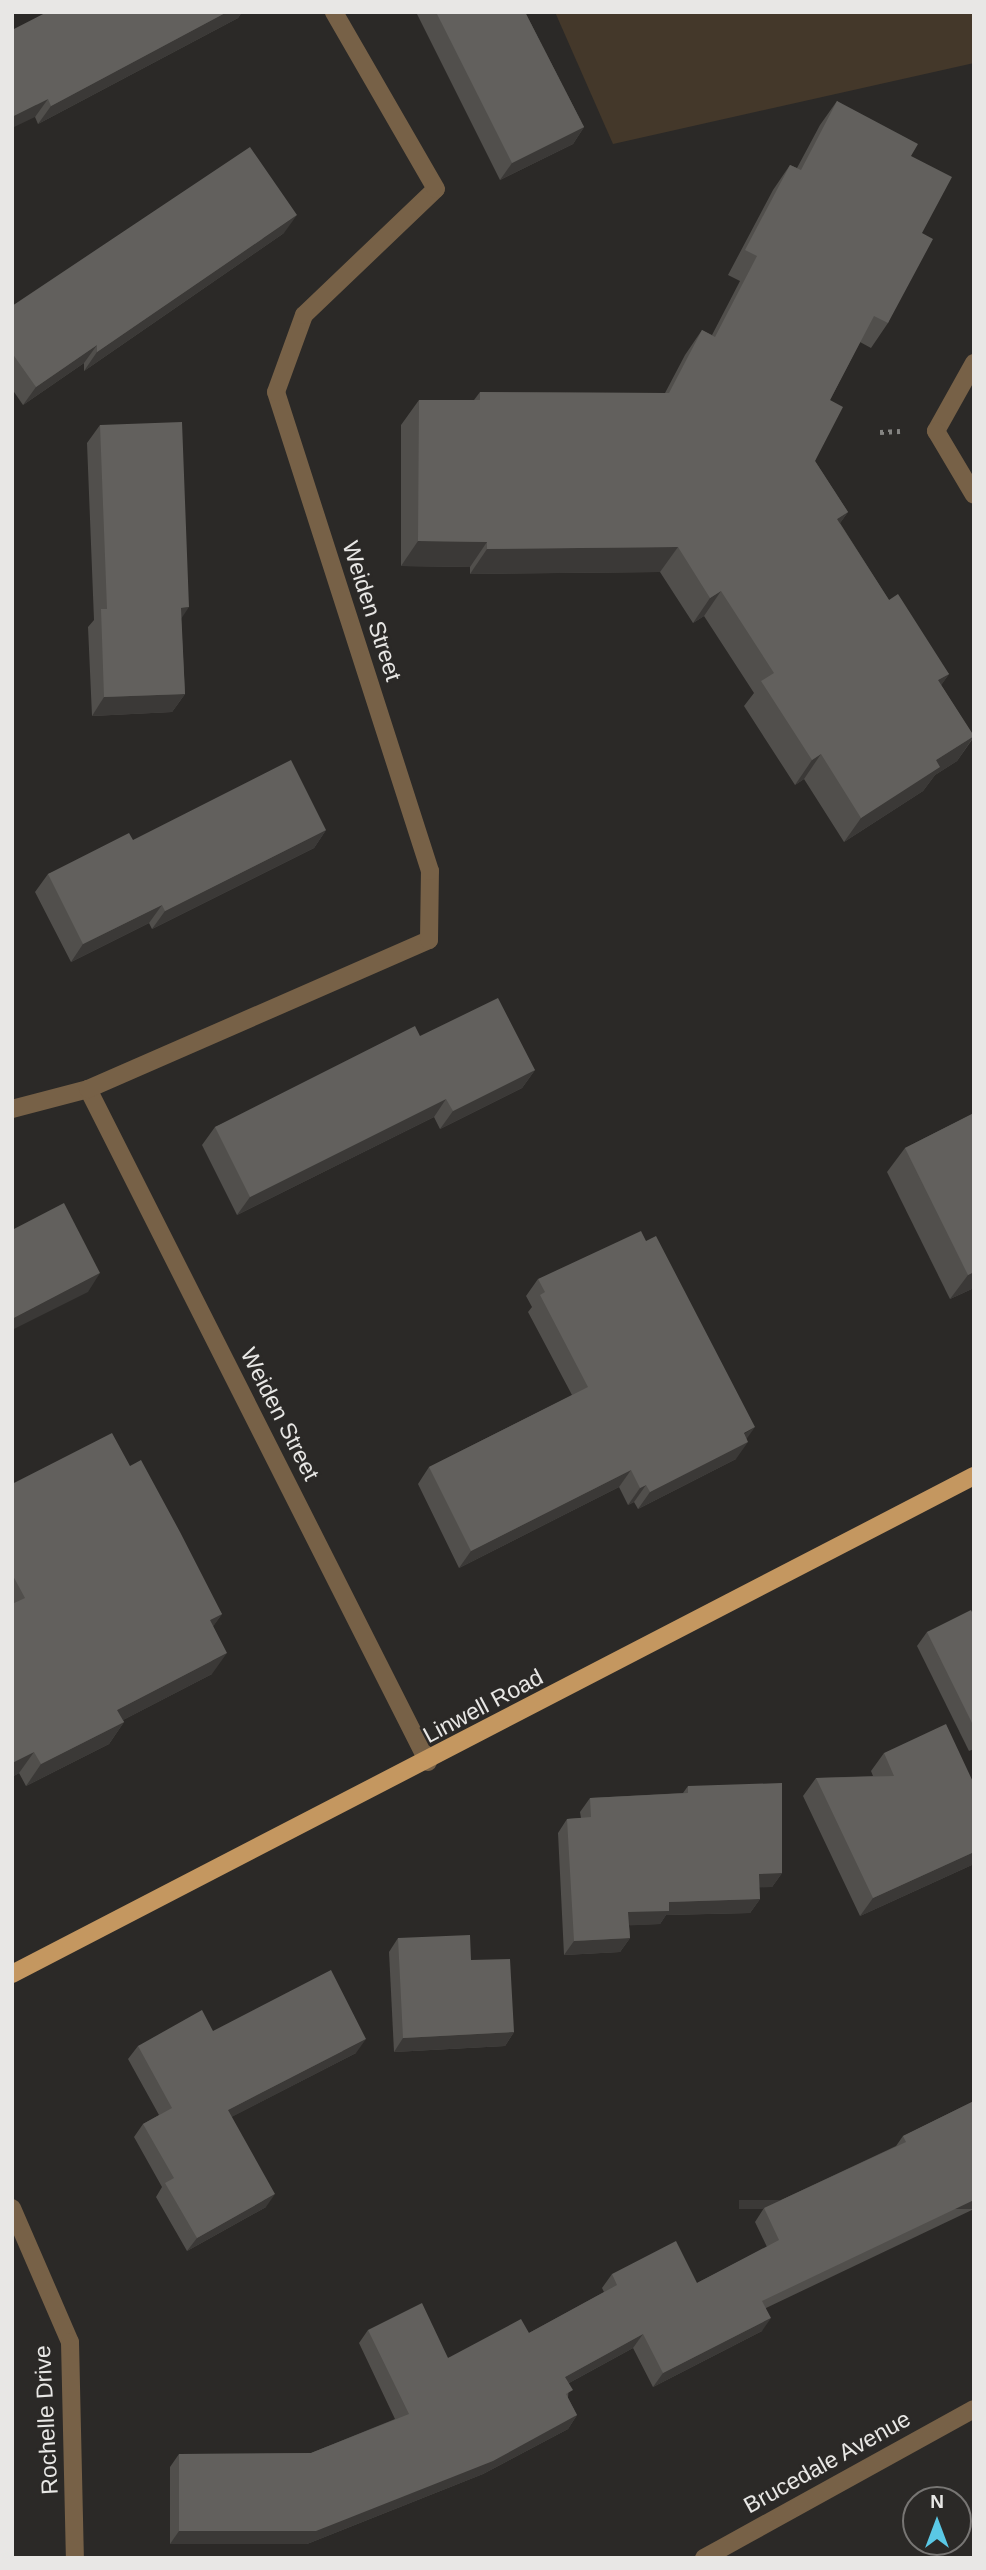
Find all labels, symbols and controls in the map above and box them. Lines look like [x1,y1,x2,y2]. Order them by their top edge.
street label: Weiden Street [336,538,408,684]
street label: Weiden Street [235,1343,325,1485]
street label: Linwell Road [418,1663,548,1749]
street label: Rochelle Drive [28,2345,64,2495]
street label: Brucedale Avenue [738,2404,916,2520]
north arrow [902,2486,972,2556]
text: N [930,2491,944,2512]

